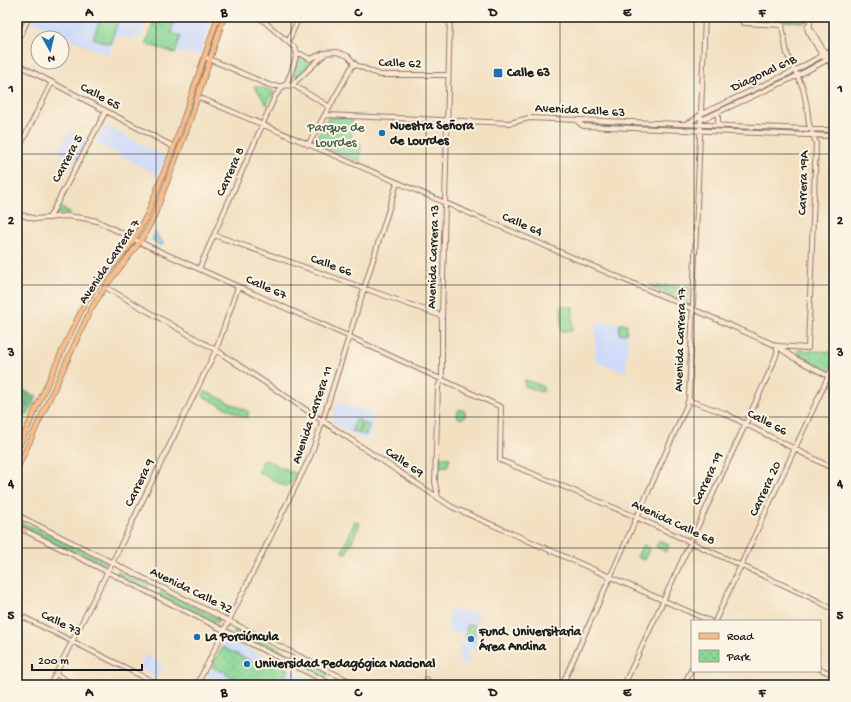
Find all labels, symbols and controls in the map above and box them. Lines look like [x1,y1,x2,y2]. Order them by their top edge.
text: A [84,6,94,21]
text: B [220,6,229,21]
text: C [353,6,363,21]
text: D [488,6,498,21]
text: E [623,6,632,21]
text: F [758,6,767,21]
north arrow [30,30,70,70]
text: N [47,51,56,64]
street label: Diagonal 61B [728,52,799,96]
street label: Calle 62 [378,56,422,72]
place label: Calle 63 [506,66,550,81]
marker: Calle 63 [492,67,504,79]
street label: Calle 65 [77,80,123,114]
text: 1 [7,82,14,97]
text: 1 [836,82,843,97]
street label: Avenida Calle 63 [535,101,626,121]
place label: Nuestra Señora de Lourdes [390,119,475,149]
park label: Parque de Lourdes [307,121,365,151]
marker: Nuestra Señora de Lourdes [377,128,387,138]
street label: Carrera 5 [49,132,87,185]
street label: Carrera 8 [214,145,248,199]
street label: Carrera 19A [795,149,813,215]
street label: Avenida Carrera 13 [425,204,443,309]
street label: Calle 64 [499,210,545,240]
text: 2 [8,214,15,229]
text: 2 [837,214,844,229]
street label: Avenida Carrera 7 [76,216,145,307]
street label: Calle 66 [308,252,354,281]
street label: Calle 67 [243,272,290,304]
street label: Avenida Carrera 17 [672,286,690,392]
text: 3 [7,346,15,361]
text: 3 [836,346,844,361]
street label: Avenida Carrera 11 [289,364,337,466]
street label: Calle 66 [744,407,790,440]
street label: Calle 69 [382,445,426,481]
street label: Carrera 19 [689,450,727,508]
street label: Carrera 9 [122,456,158,509]
street label: Carrera 20 [747,459,785,519]
text: 4 [7,477,15,492]
text: 4 [836,477,844,492]
street label: Avenida Calle 68 [629,497,717,549]
street label: Avenida Calle 72 [147,565,235,618]
street label: Calle 73 [38,608,84,640]
text: 5 [8,609,15,624]
text: 5 [837,609,844,624]
legend [691,620,821,672]
place label: Fund. Universitaria Área Andina [478,625,582,655]
place label: La Porciúncula [205,630,279,645]
text: Road [727,631,754,645]
marker: La Porciúncula [192,632,202,642]
marker: Fund. Universitaria Área Andina [466,634,476,644]
scale bar [32,646,142,672]
text: Park [726,651,752,665]
text: 200 m [38,655,69,669]
place label: Universidad Pedagógica Nacional [255,657,436,672]
marker: Universidad Pedagógica Nacional [242,659,252,669]
text: A [84,686,94,701]
text: B [220,686,229,701]
text: C [353,686,363,701]
text: D [488,686,498,701]
text: E [623,686,632,701]
text: F [758,686,767,701]

